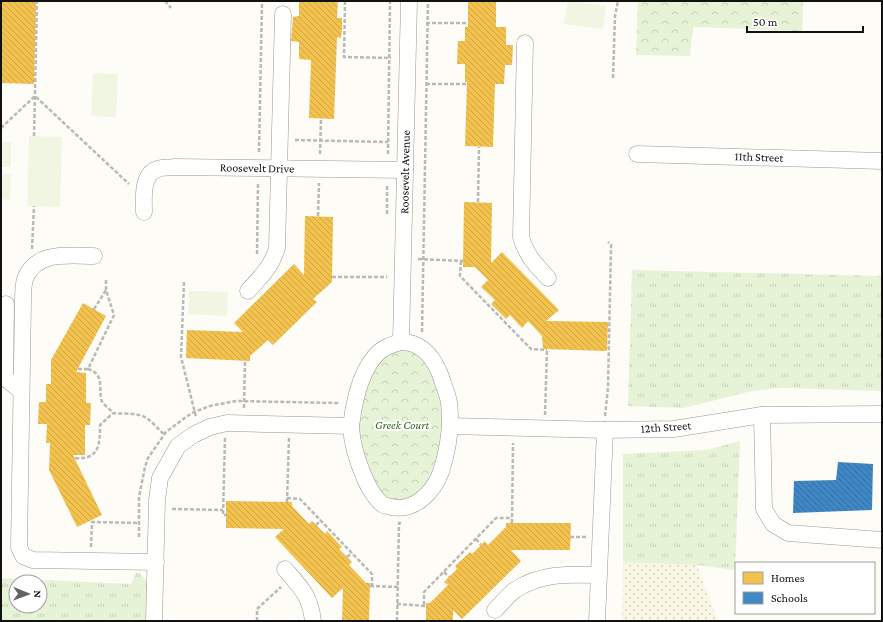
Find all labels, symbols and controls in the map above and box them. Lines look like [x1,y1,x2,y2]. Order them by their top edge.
scale bar [747,8,863,34]
text: 50 m [753,15,778,29]
street label: Roosevelt Avenue [397,130,413,214]
street label: 11th Street [734,149,785,165]
street label: Roosevelt Drive [220,160,294,176]
park label: Greek Court [375,418,429,432]
street label: 12th Street [640,418,693,436]
legend [735,562,875,614]
text: Homes [771,571,805,585]
north arrow [8,574,48,614]
text: N [32,590,44,599]
text: Schools [771,591,808,605]

